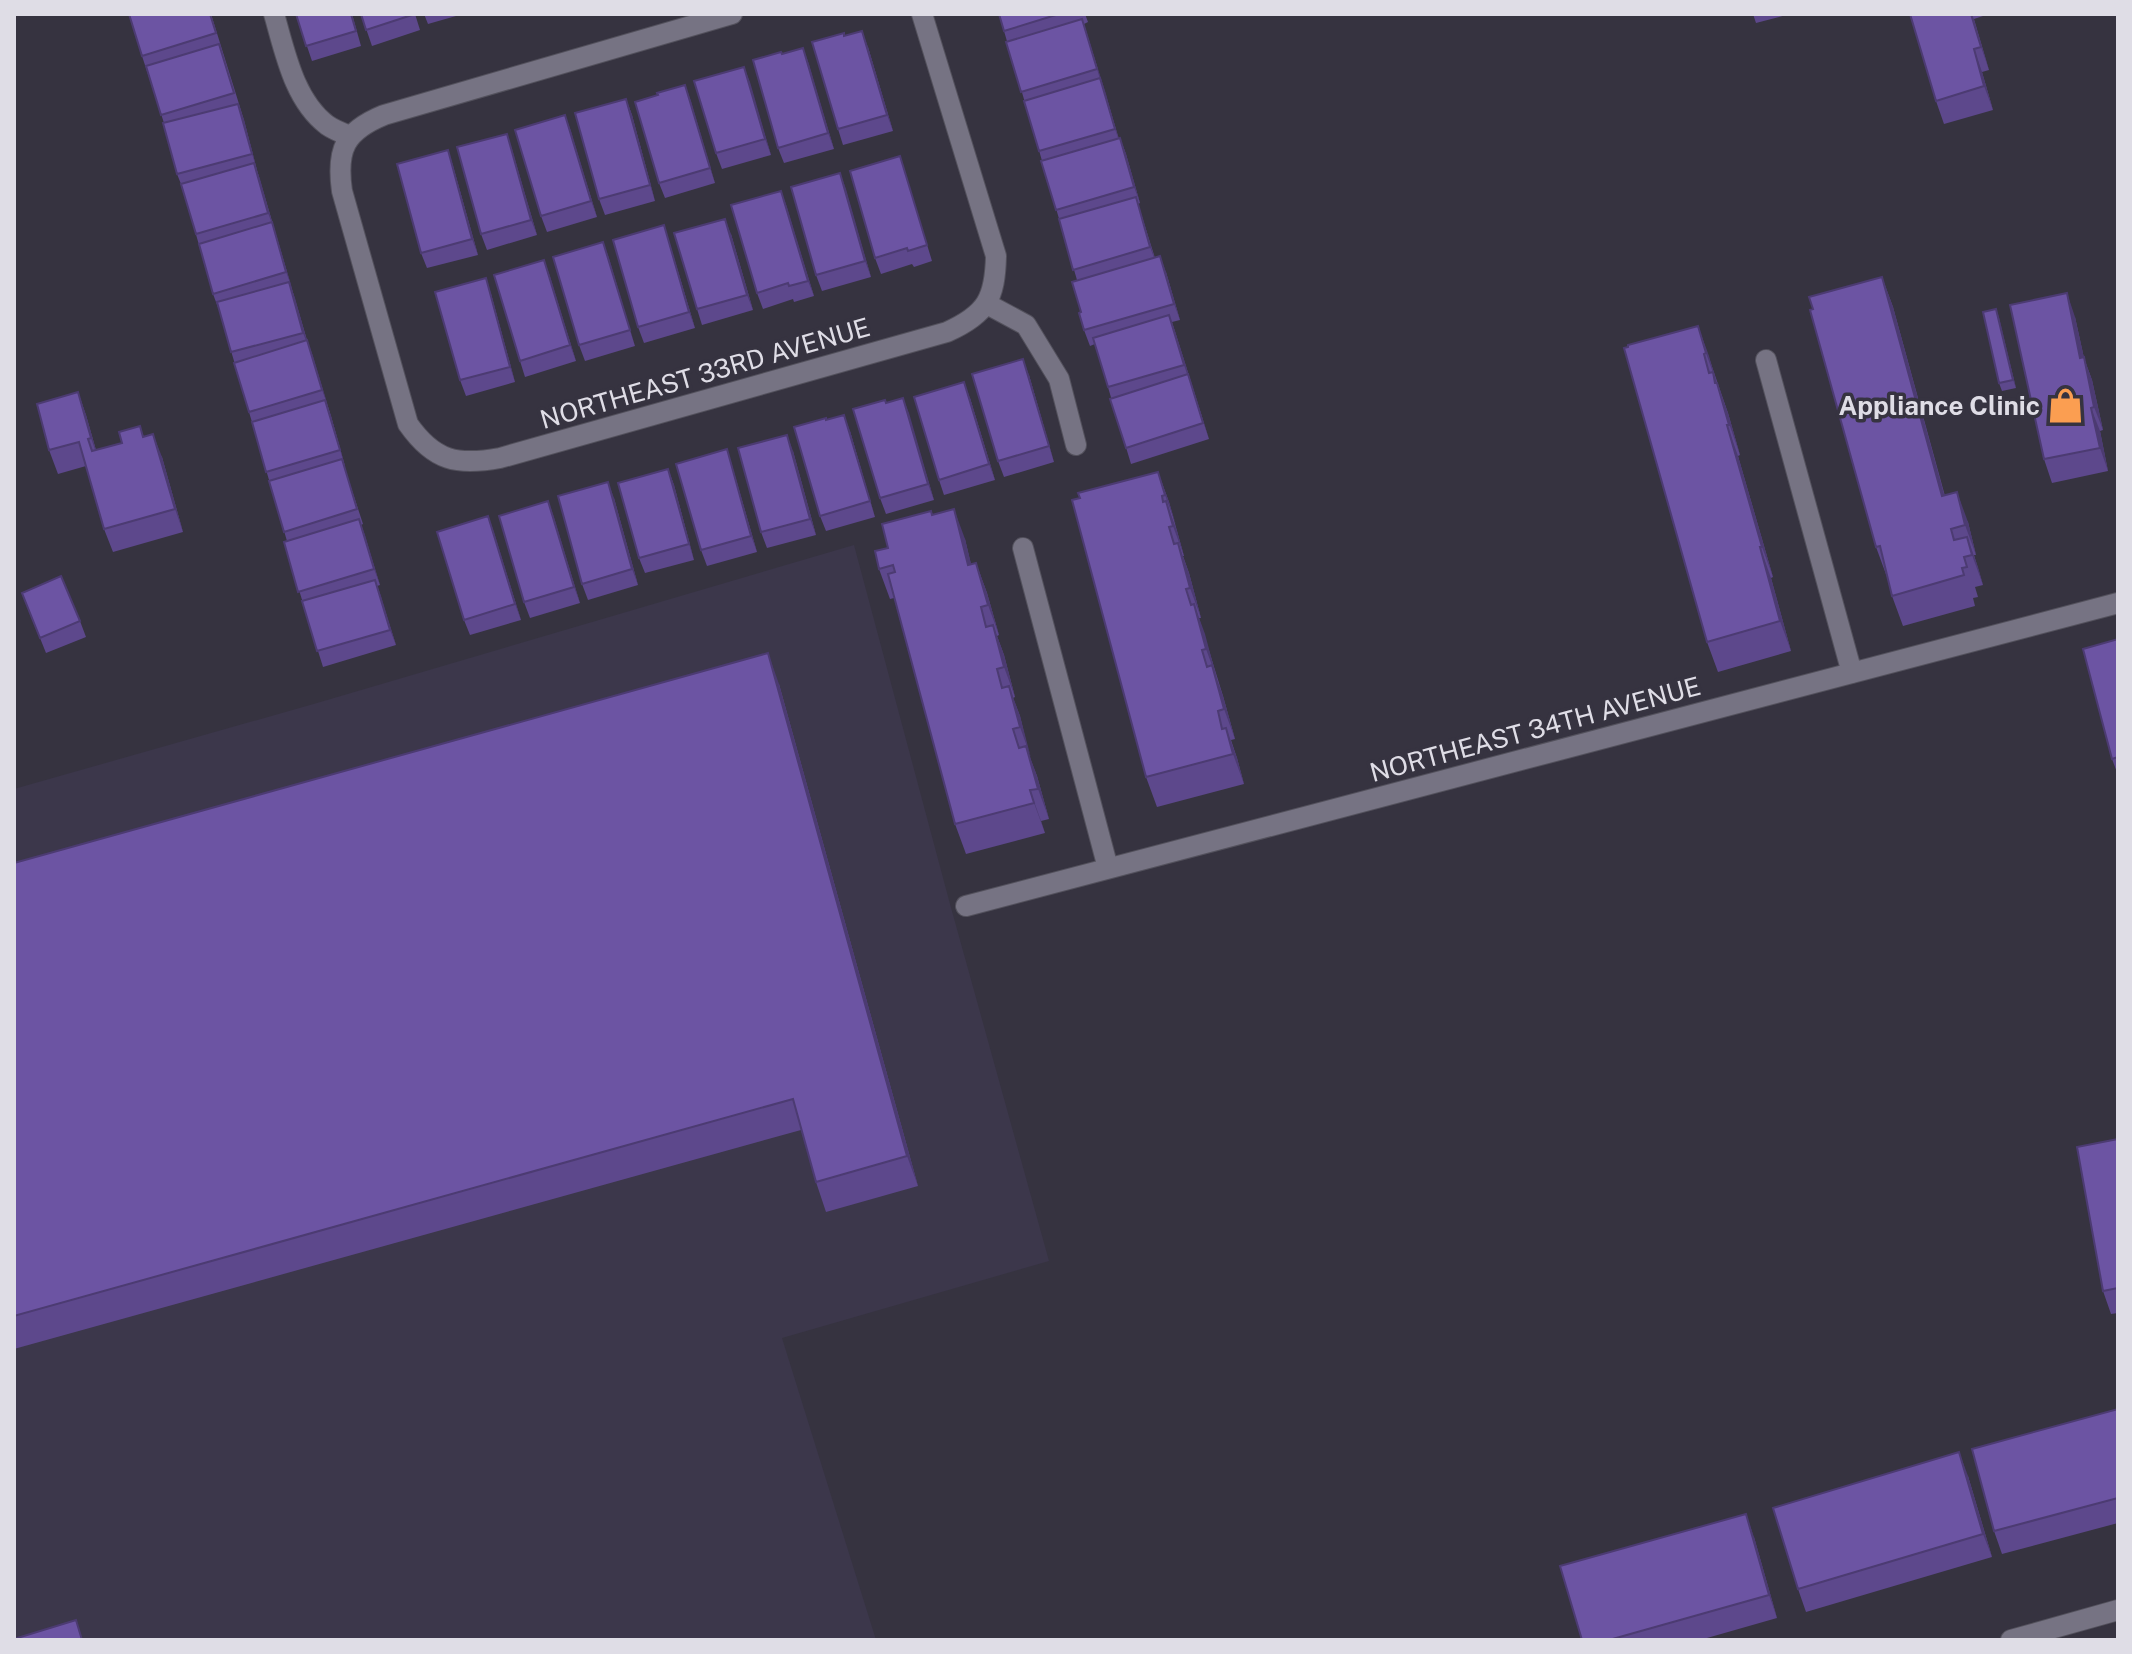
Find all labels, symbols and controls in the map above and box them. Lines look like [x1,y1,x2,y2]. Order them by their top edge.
street label: NORTHEAST 33RD AVENUE [536,311,874,435]
shop icon: Appliance Clinic [2047,386,2085,424]
place label: Appliance Clinic [1838,390,2040,421]
street label: NORTHEAST 34TH AVENUE [1366,670,1704,788]

